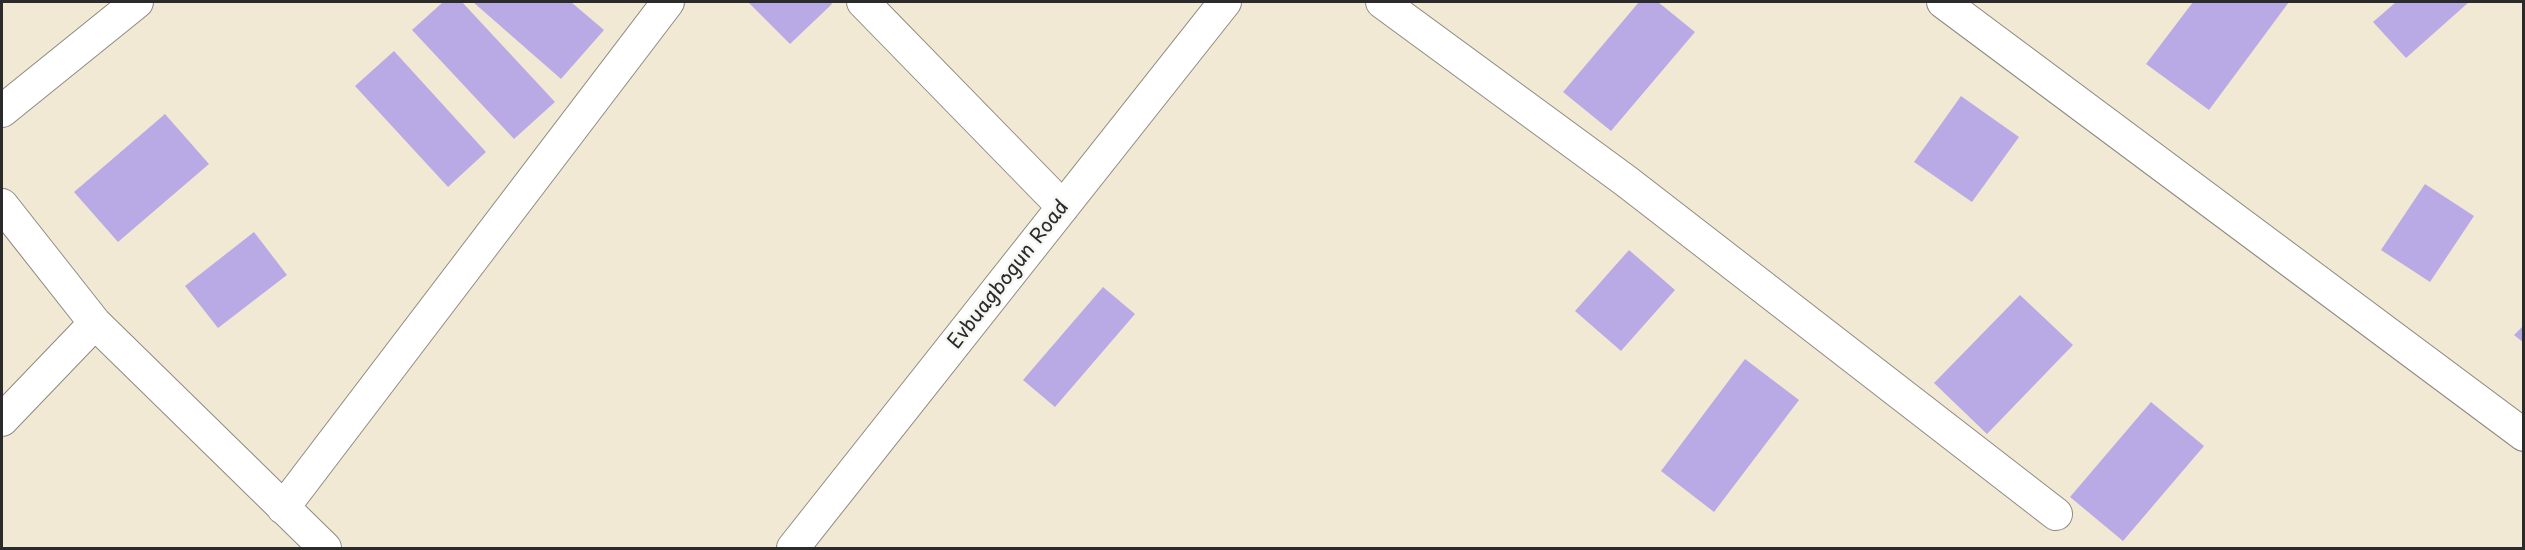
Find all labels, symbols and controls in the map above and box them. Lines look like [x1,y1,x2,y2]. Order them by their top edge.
street label: Evbuagbogun Road [944,196,1074,354]

